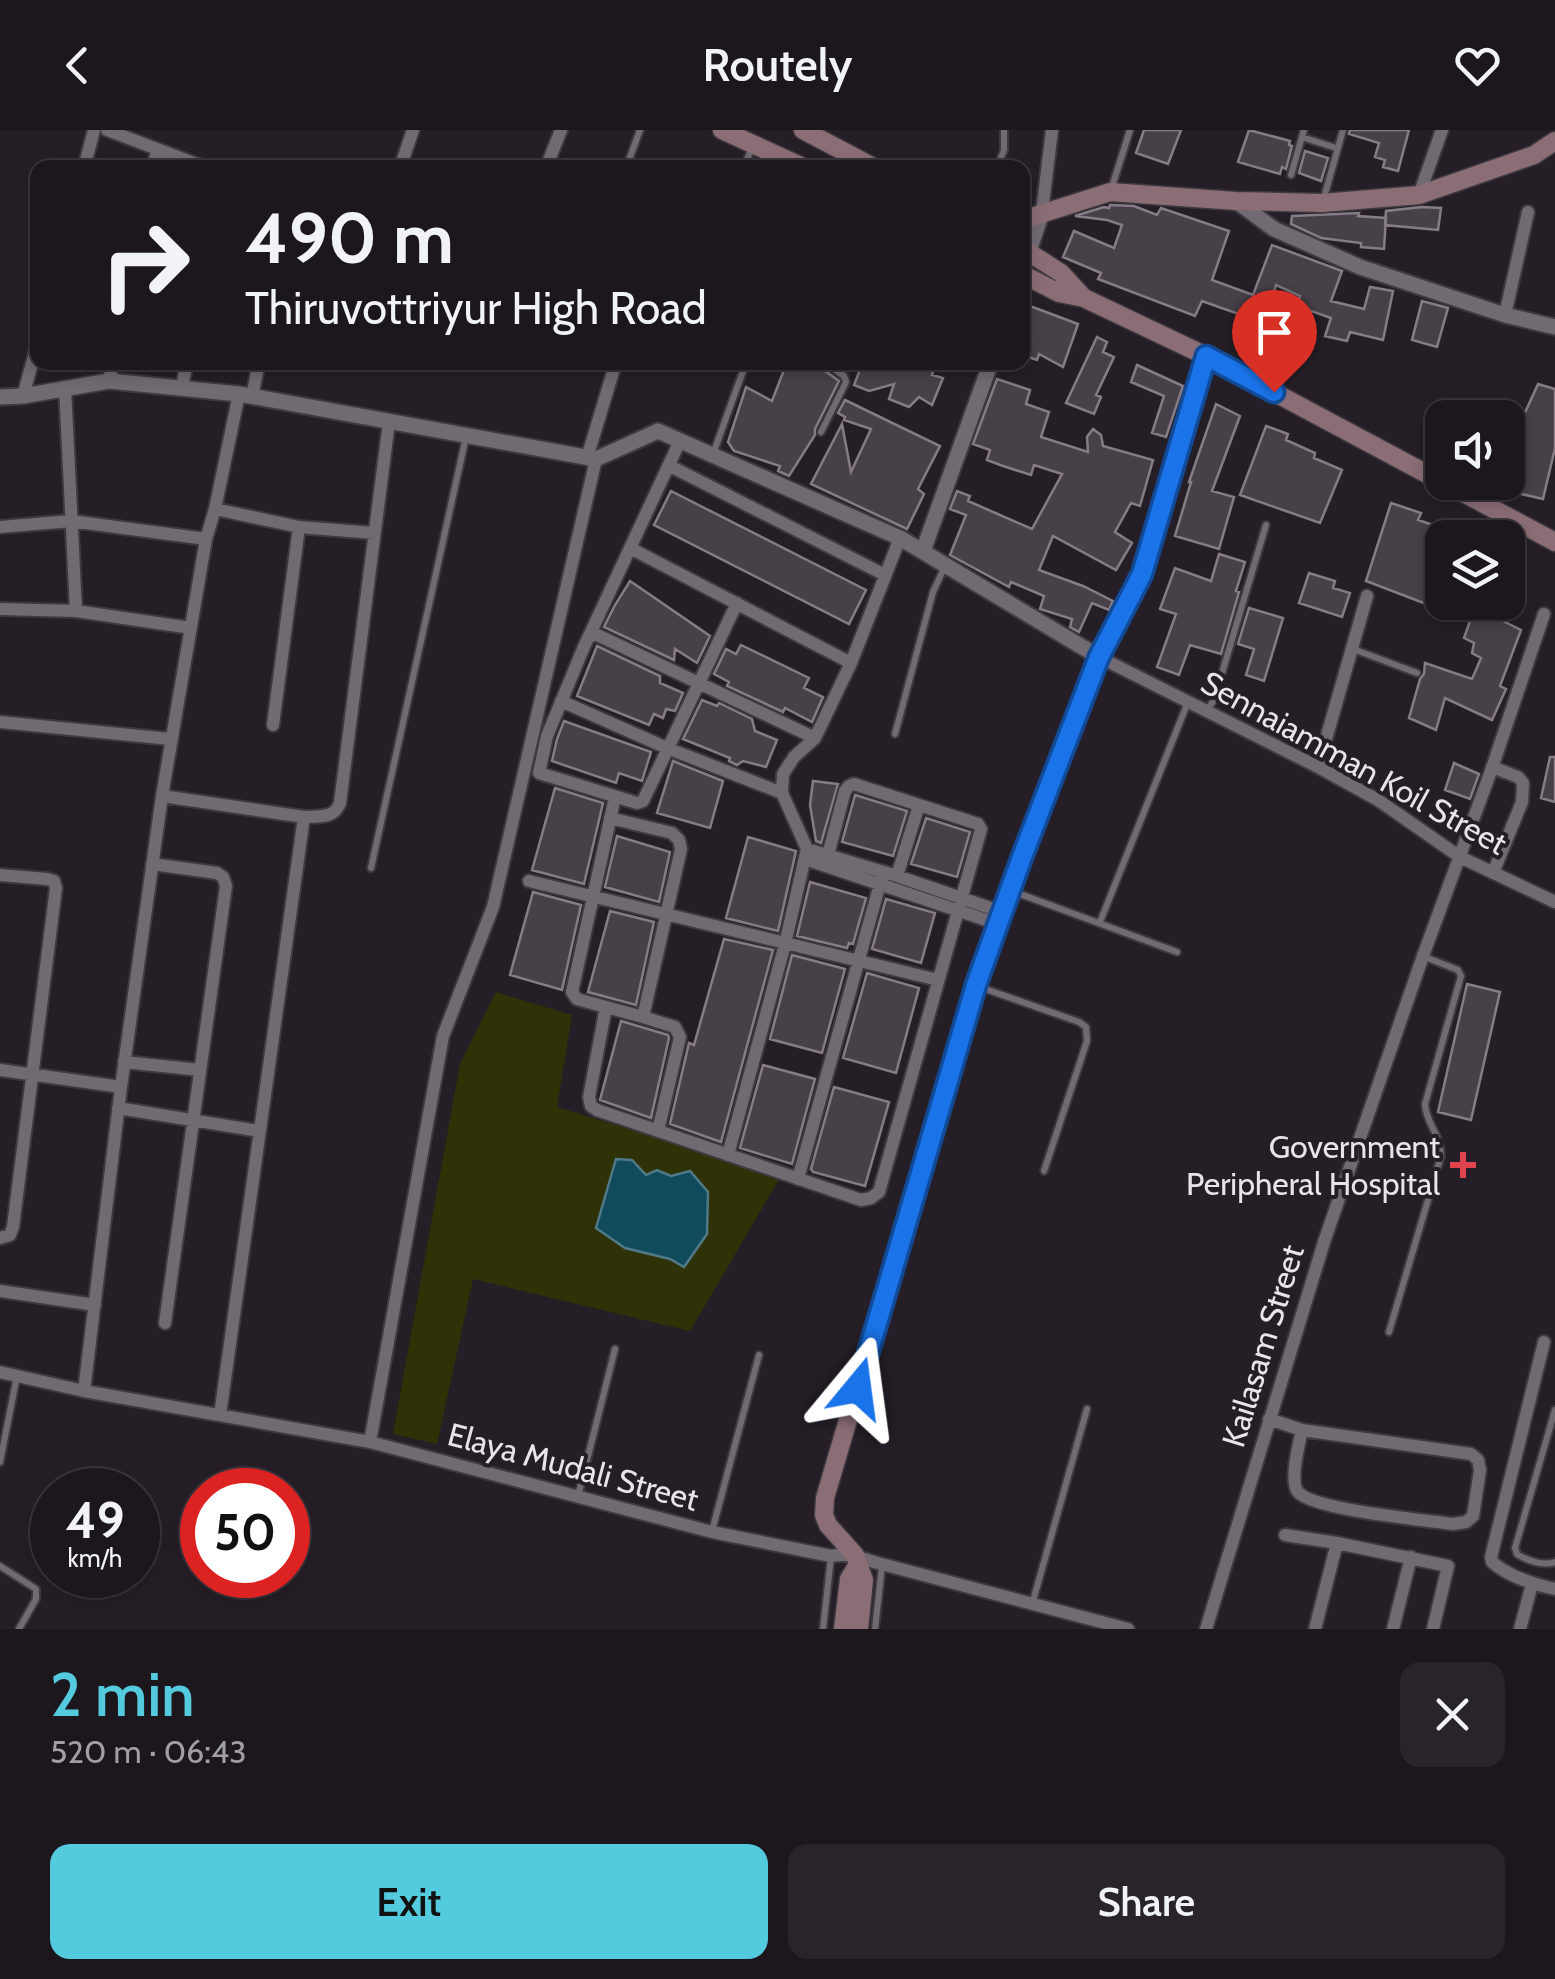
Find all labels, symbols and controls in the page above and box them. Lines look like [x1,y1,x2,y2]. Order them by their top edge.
icon: back [50,38,105,93]
text: Routely [703,38,852,92]
icon: heart [1450,38,1505,93]
text: 490 m [245,195,454,281]
icon: right [80,200,210,330]
text: Thiruvottriyur High Road [245,281,707,335]
pin [1232,290,1317,393]
icon: arrive [1247,305,1302,360]
map controls [1425,400,1525,620]
button: sound [1425,400,1525,500]
button: layers [1425,520,1525,620]
street label: Sennaiamman Koil Street [1195,662,1514,863]
place label: Government Peripheral Hospital [1186,1127,1440,1203]
marker: Government Peripheral Hospital [1450,1152,1476,1178]
street label: Kailasam Street [1213,1240,1312,1452]
position arrow [806,1336,910,1440]
street label: Elaya Mudali Street [444,1414,703,1519]
speed limit sign: 50 [180,1468,310,1598]
text: 49 [65,1490,125,1551]
text: km/h [68,1543,122,1573]
text: 2 min [50,1658,195,1731]
button: close [1400,1662,1505,1767]
text: 520 m · 06:43 [50,1732,247,1771]
button: Exit [50,1844,768,1959]
button: Share [788,1844,1505,1959]

